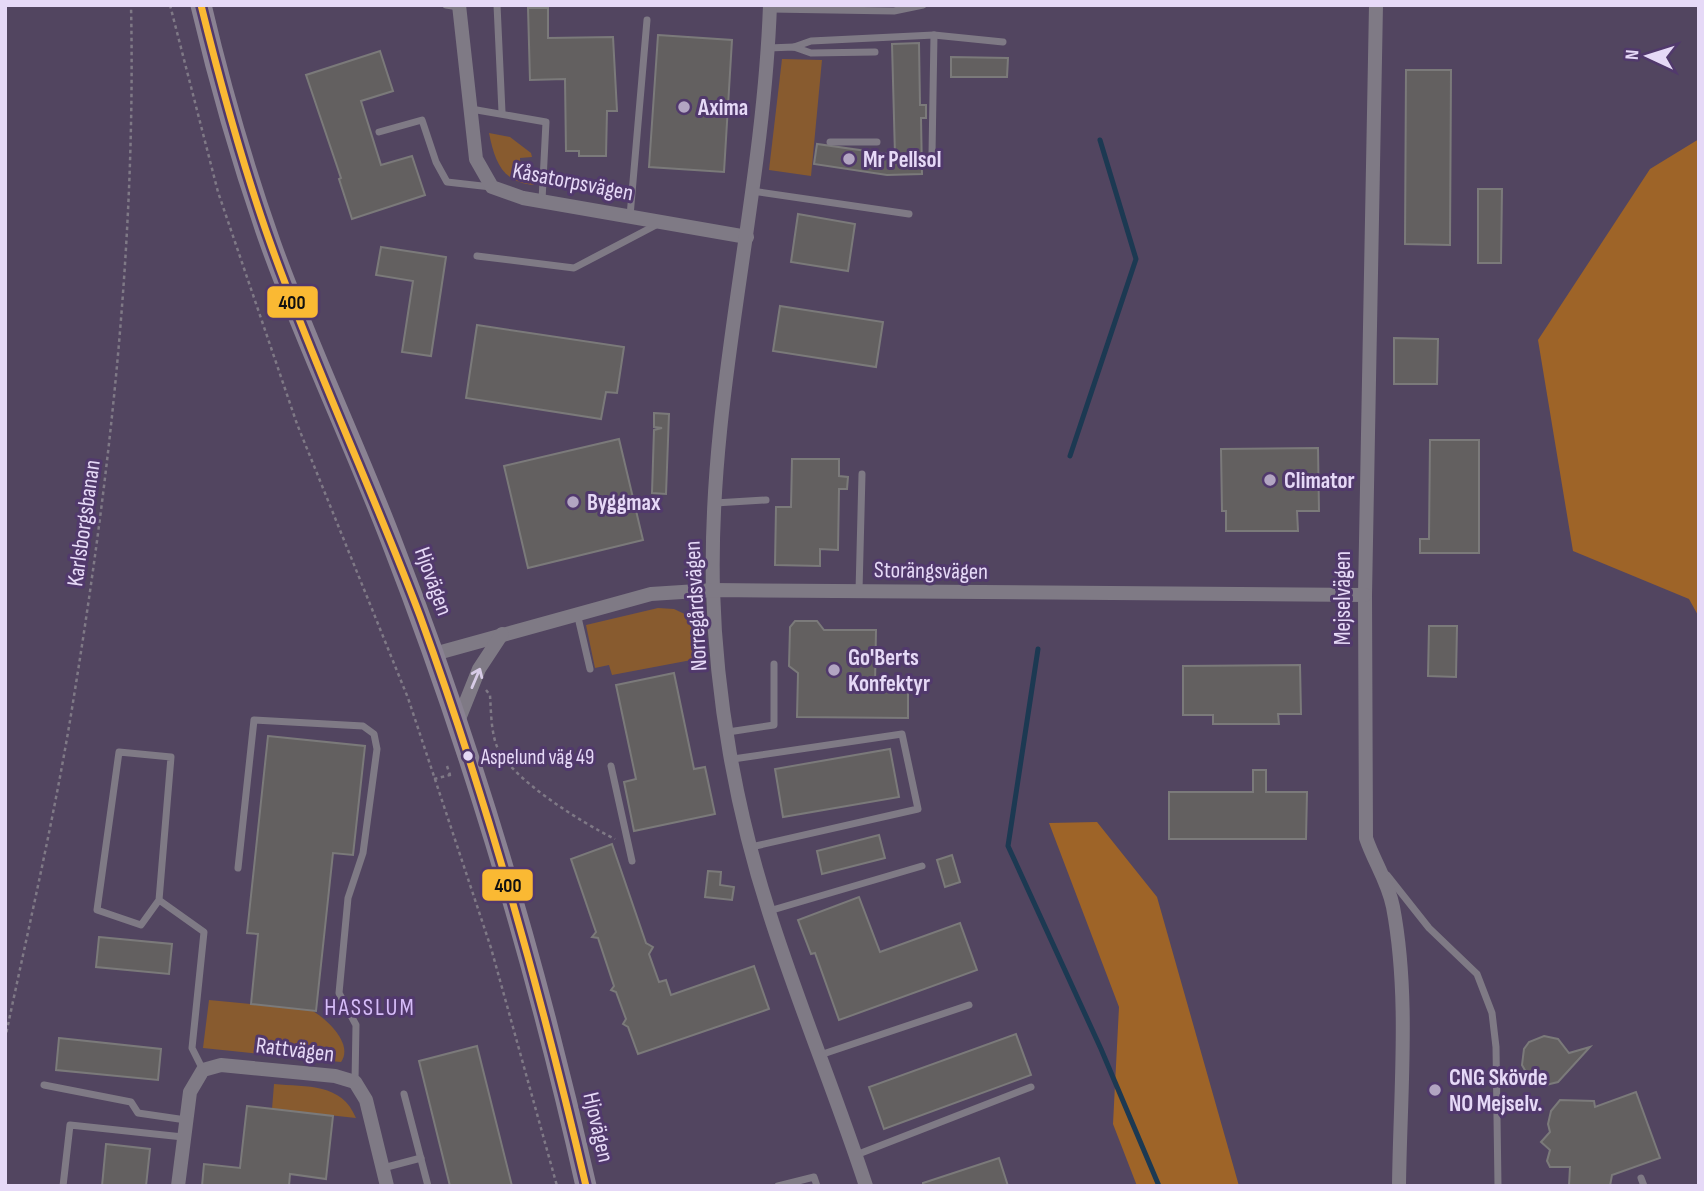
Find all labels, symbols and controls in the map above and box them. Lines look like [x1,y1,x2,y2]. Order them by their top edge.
north arrow [1613,21,1683,91]
text: N [1621,49,1644,61]
place label: Axima [697,94,748,122]
marker: Axima [676,99,692,115]
place label: Mr Pellsol [863,146,941,174]
marker: Mr Pellsol [841,151,857,167]
street label: Kåsatorpsvägen [510,157,636,207]
line badge: 400 [266,285,319,319]
text: 400 [279,292,305,315]
street label: Karlsborgsbanan [61,458,107,588]
place label: Climator [1284,467,1355,495]
marker: Climator [1262,472,1278,488]
place label: Byggmax [587,489,661,517]
marker: Byggmax [565,494,581,510]
street label: Norregårdsvägen [679,540,713,672]
street label: Hjovägen [408,543,458,619]
street label: Mejselvägen [1329,551,1357,645]
street label: Storängsvägen [874,556,988,586]
place label: Go'Berts Konfektyr [848,644,930,698]
marker: Go'Berts Konfektyr [826,662,842,678]
one-way arrow [470,668,483,689]
place label: Aspelund väg 49 [480,745,594,770]
marker: Aspelund väg 49 [461,749,475,763]
line badge: 400 [481,868,534,902]
text: 400 [495,875,521,898]
district label: HASSLUM [324,993,416,1022]
street label: Rattvägen [254,1031,336,1069]
place label: CNG Skövde NO Mejselv. [1449,1064,1548,1118]
marker: CNG Skövde NO Mejselv. [1427,1082,1443,1098]
street label: Hjovägen [576,1090,620,1165]

